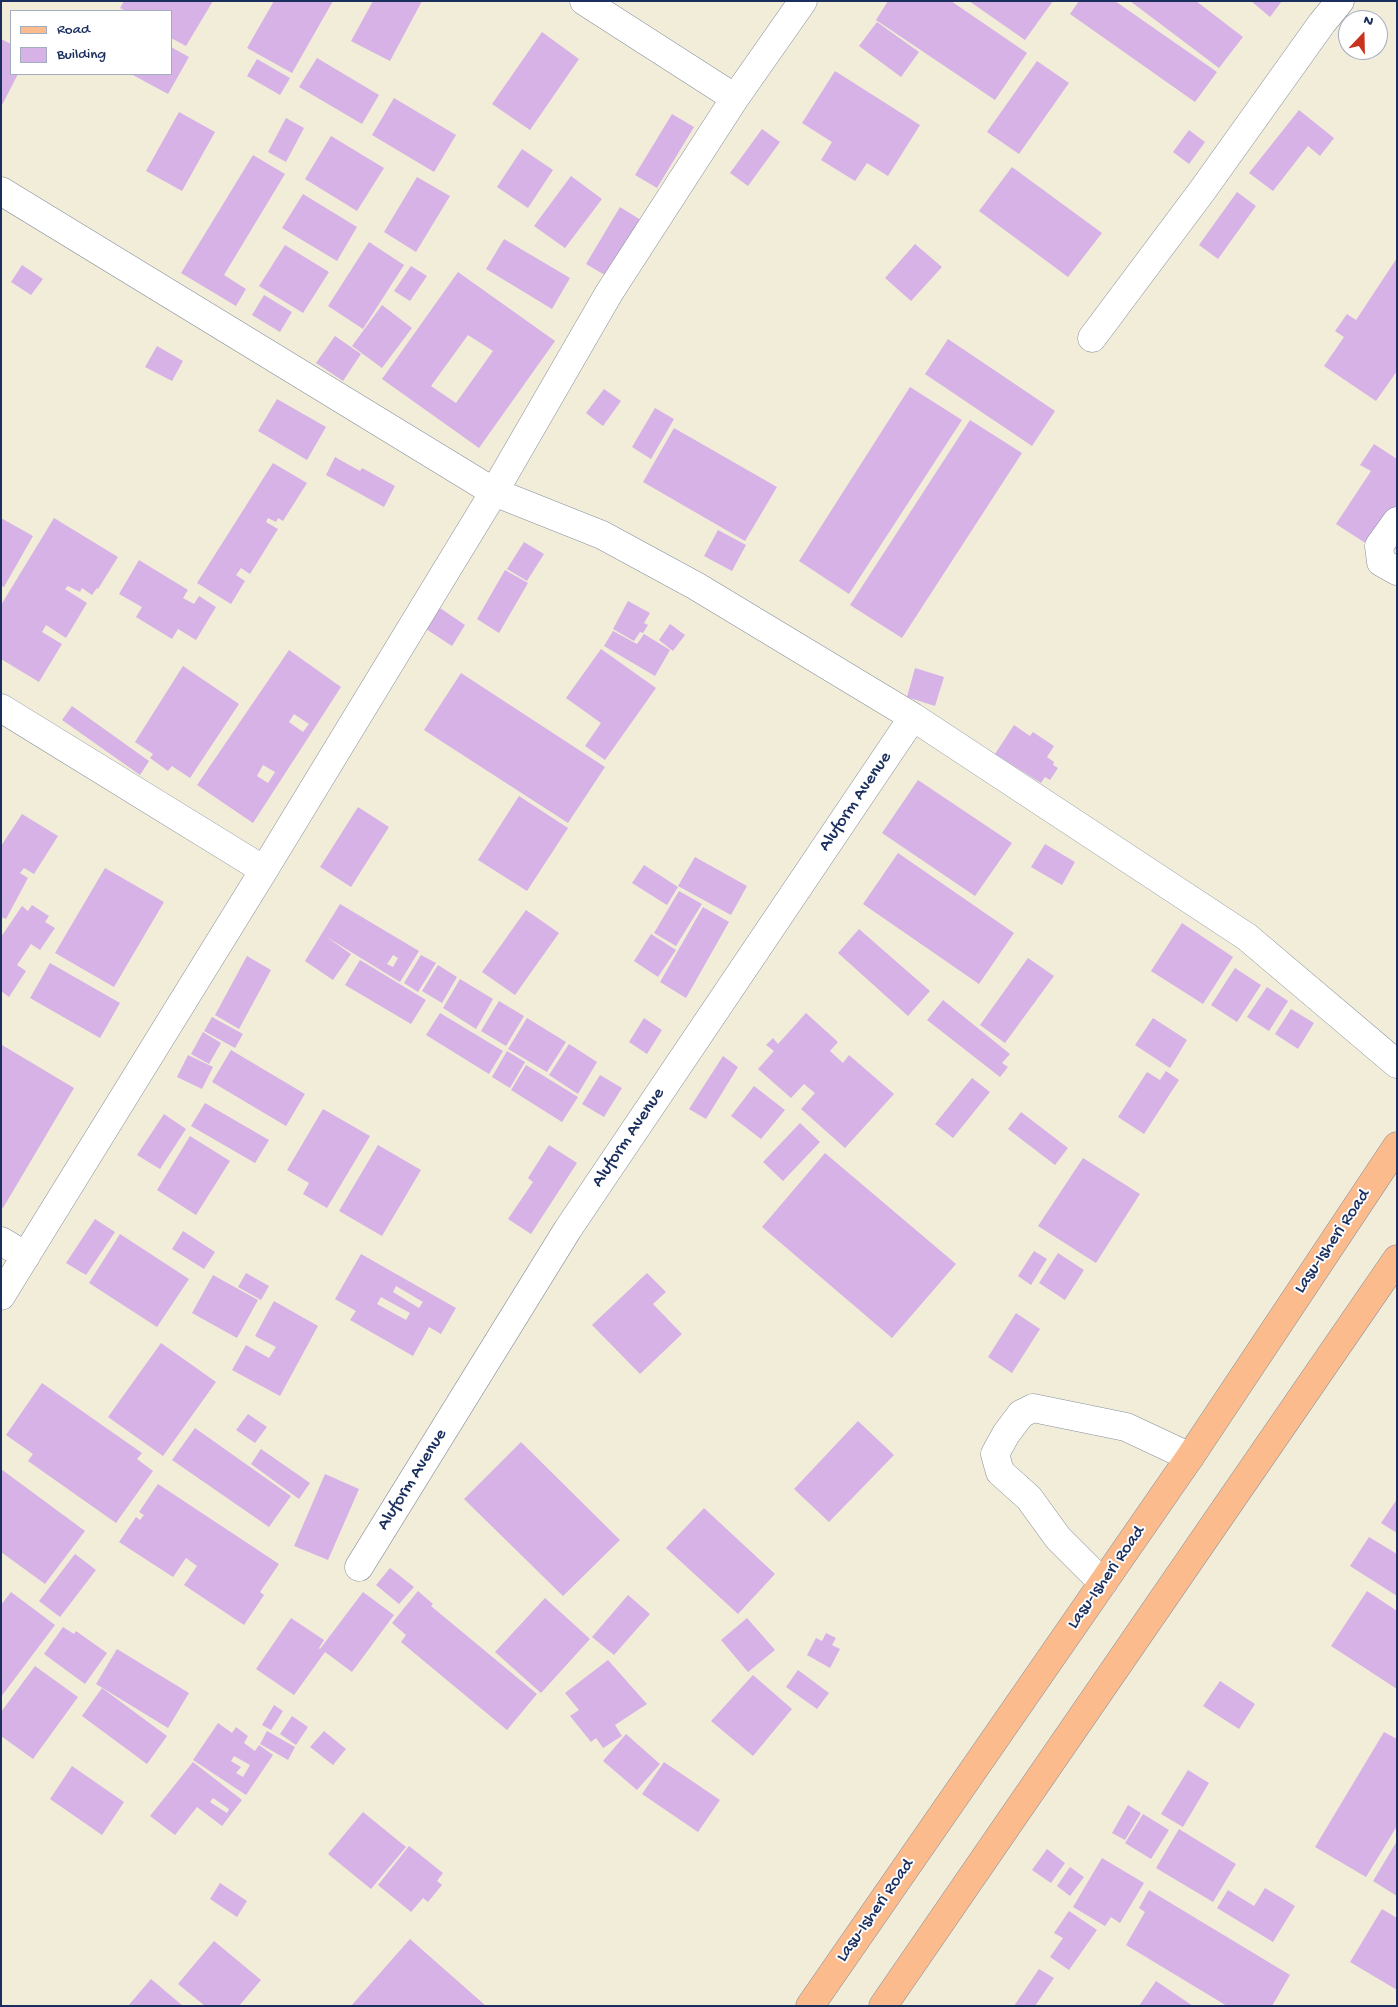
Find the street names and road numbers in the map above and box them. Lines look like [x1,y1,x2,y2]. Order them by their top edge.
street label: Aluform Avenue [815,748,897,856]
street label: Aluform Avenue [588,1084,670,1192]
street label: Lasu-Isheri Road [1290,1186,1376,1298]
street label: Aluform Avenue [373,1425,453,1535]
street label: Lasu-Isheri Road [1063,1522,1151,1634]
street label: Lasu-Isheri Road [832,1855,920,1967]

